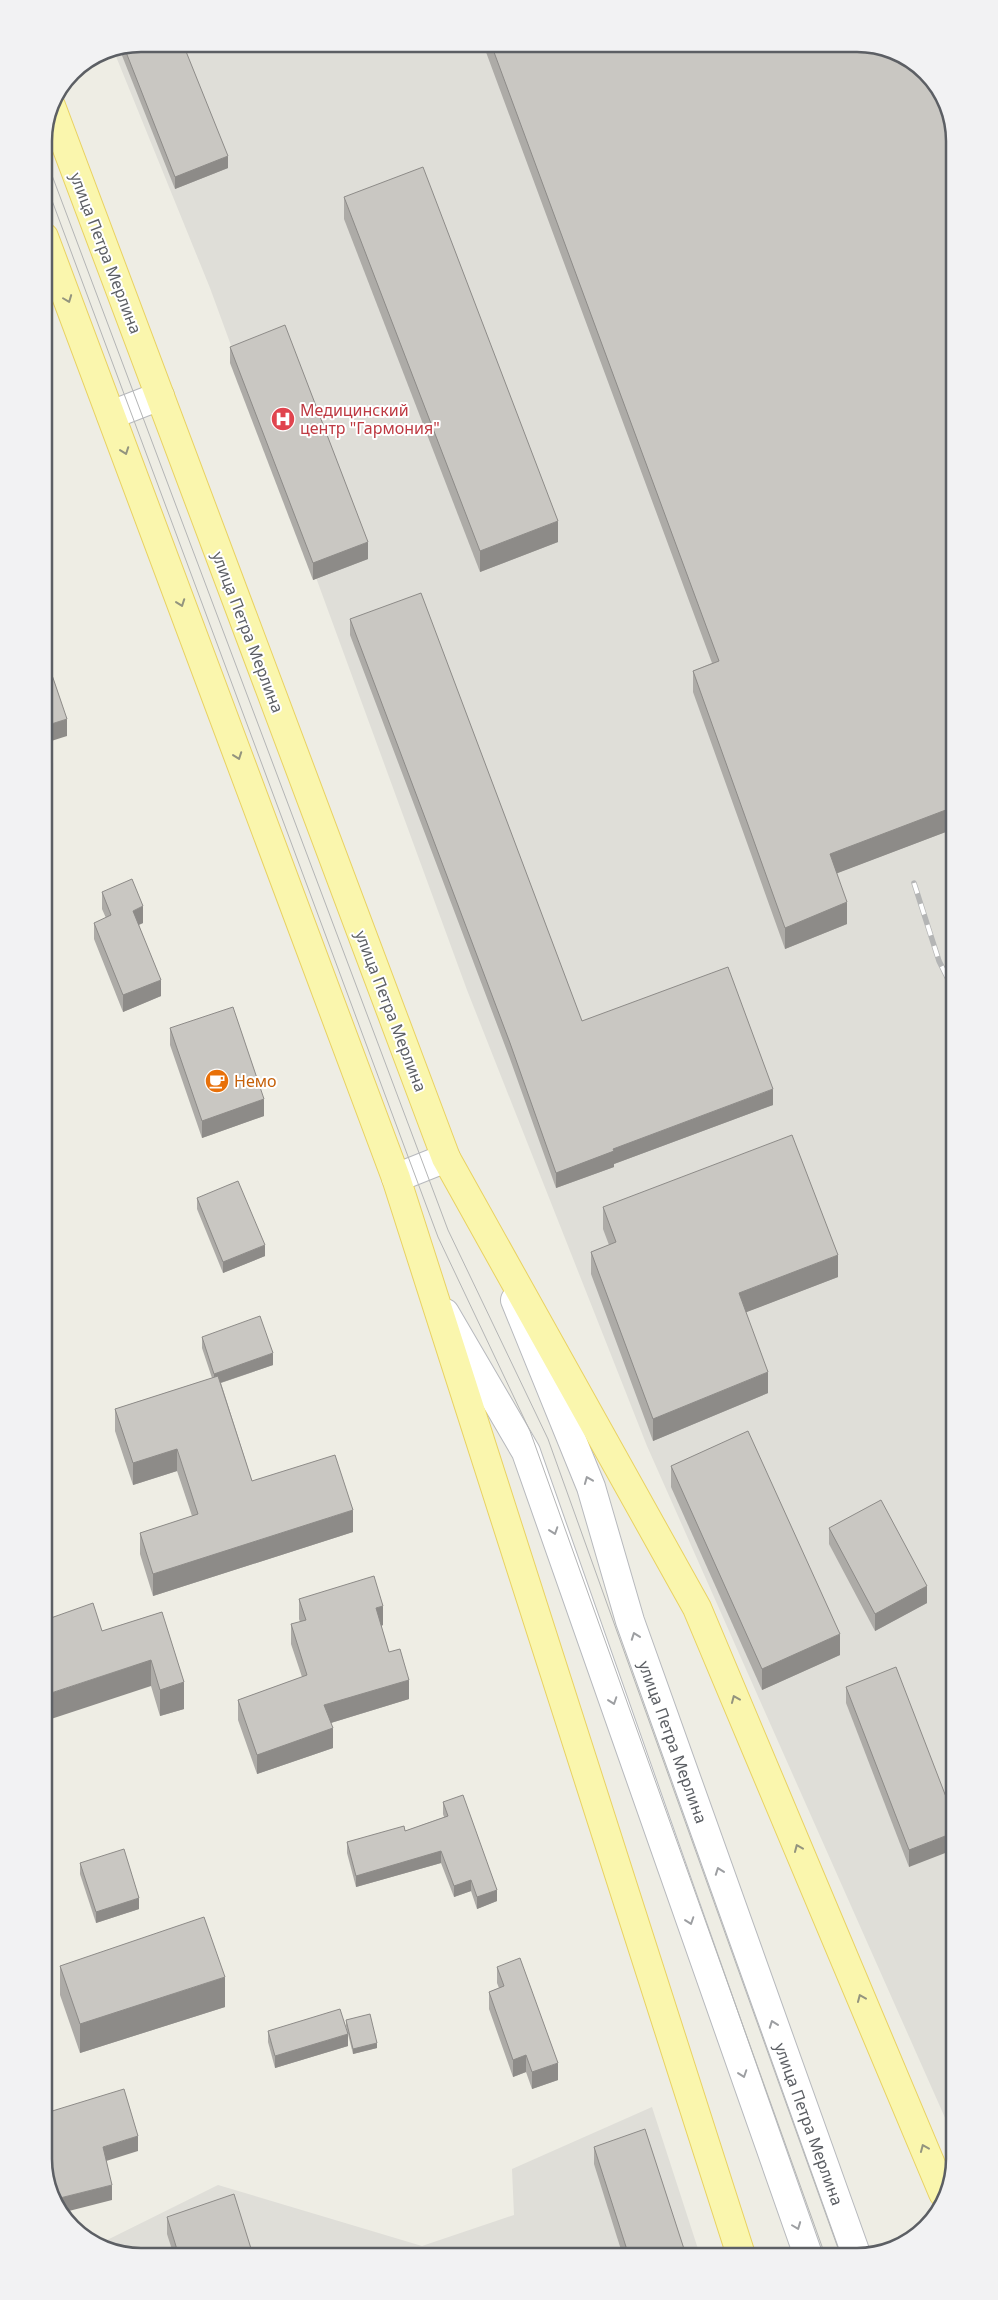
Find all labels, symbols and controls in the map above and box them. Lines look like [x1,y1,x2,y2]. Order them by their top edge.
street label: улица Петра Мерлина [65,169,147,337]
one-way arrow [61,294,72,303]
place label: Медицинский центр "Гармония" [300,399,440,439]
hospital icon: Медицинский центр "Гармония" [270,406,296,432]
one-way arrow [118,446,129,455]
street label: улица Петра Мерлина [207,548,289,716]
one-way arrow [175,599,185,607]
one-way arrow [232,751,242,760]
street label: улица Петра Мерлина [350,927,432,1095]
cafe icon: Немо [204,1068,230,1094]
place label: Немо [234,1070,277,1092]
one-way arrow [584,1476,594,1485]
one-way arrow [548,1526,558,1535]
one-way arrow [631,1632,641,1640]
street label: улица Петра Мерлина [633,1658,713,1826]
one-way arrow [731,1695,741,1704]
one-way arrow [607,1696,617,1705]
one-way arrow [793,1844,804,1853]
one-way arrow [715,1867,725,1876]
one-way arrow [684,1916,694,1924]
one-way arrow [856,1994,867,2003]
one-way arrow [769,2021,779,2029]
street label: улица Петра Мерлина [769,2040,849,2208]
one-way arrow [738,2069,748,2078]
one-way arrow [919,2144,930,2153]
one-way arrow [791,2221,801,2230]

